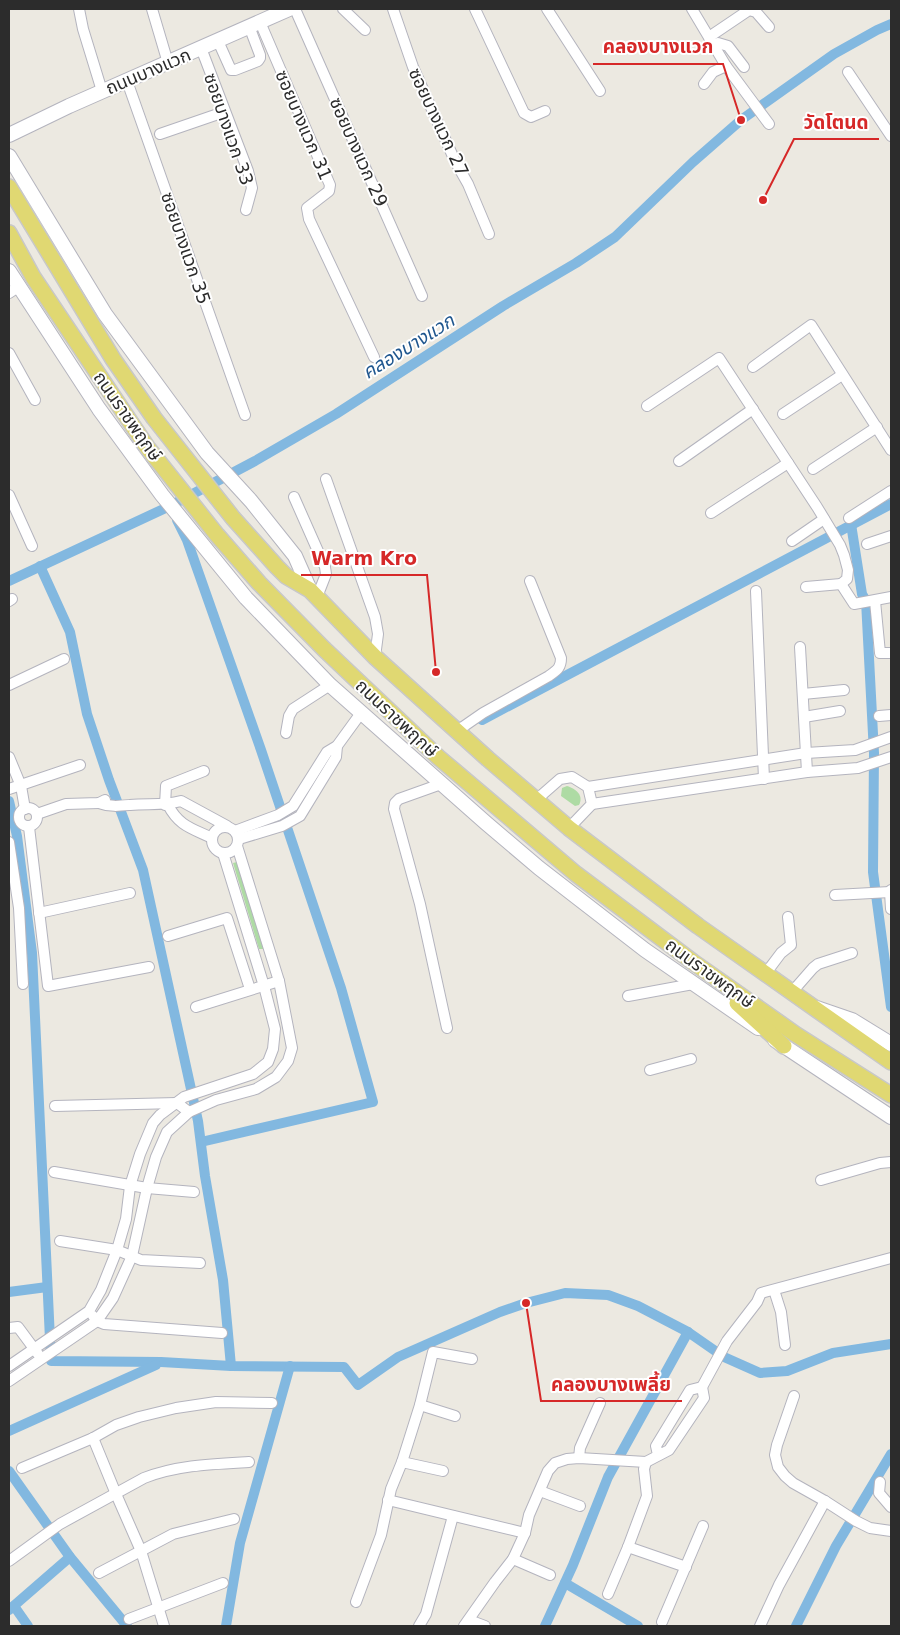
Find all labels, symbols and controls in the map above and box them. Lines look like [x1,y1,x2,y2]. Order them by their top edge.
callout: คลองบางแวก [593,30,723,64]
text: คลองบางแวก [603,35,713,57]
street label: ถนนบางแวก [102,44,194,98]
street label: ซอยบางแวก 27 [405,64,473,180]
street label: ซอยบางแวก 31 [271,67,337,183]
street label: ซอยบางแวก 33 [200,70,258,188]
street label: ซอยบางแวก 29 [326,94,392,210]
callout: วัดโตนด [794,105,879,139]
text: วัดโตนด [804,111,869,133]
street label: ซอยบางแวก 35 [157,189,215,307]
water label: คลองบางแวก [358,309,459,383]
street label: ถนนราชพฤกษ์ [89,367,167,465]
callout: Warm Kro [301,541,427,575]
text: Warm Kro [311,547,417,569]
street label: ถนนราชพฤกษ์ [352,675,442,761]
street label: ถนนราชพฤกษ์ [662,934,758,1012]
callout: คลองบางเพลี้ย [541,1367,682,1401]
text: คลองบางเพลี้ย [551,1371,671,1395]

